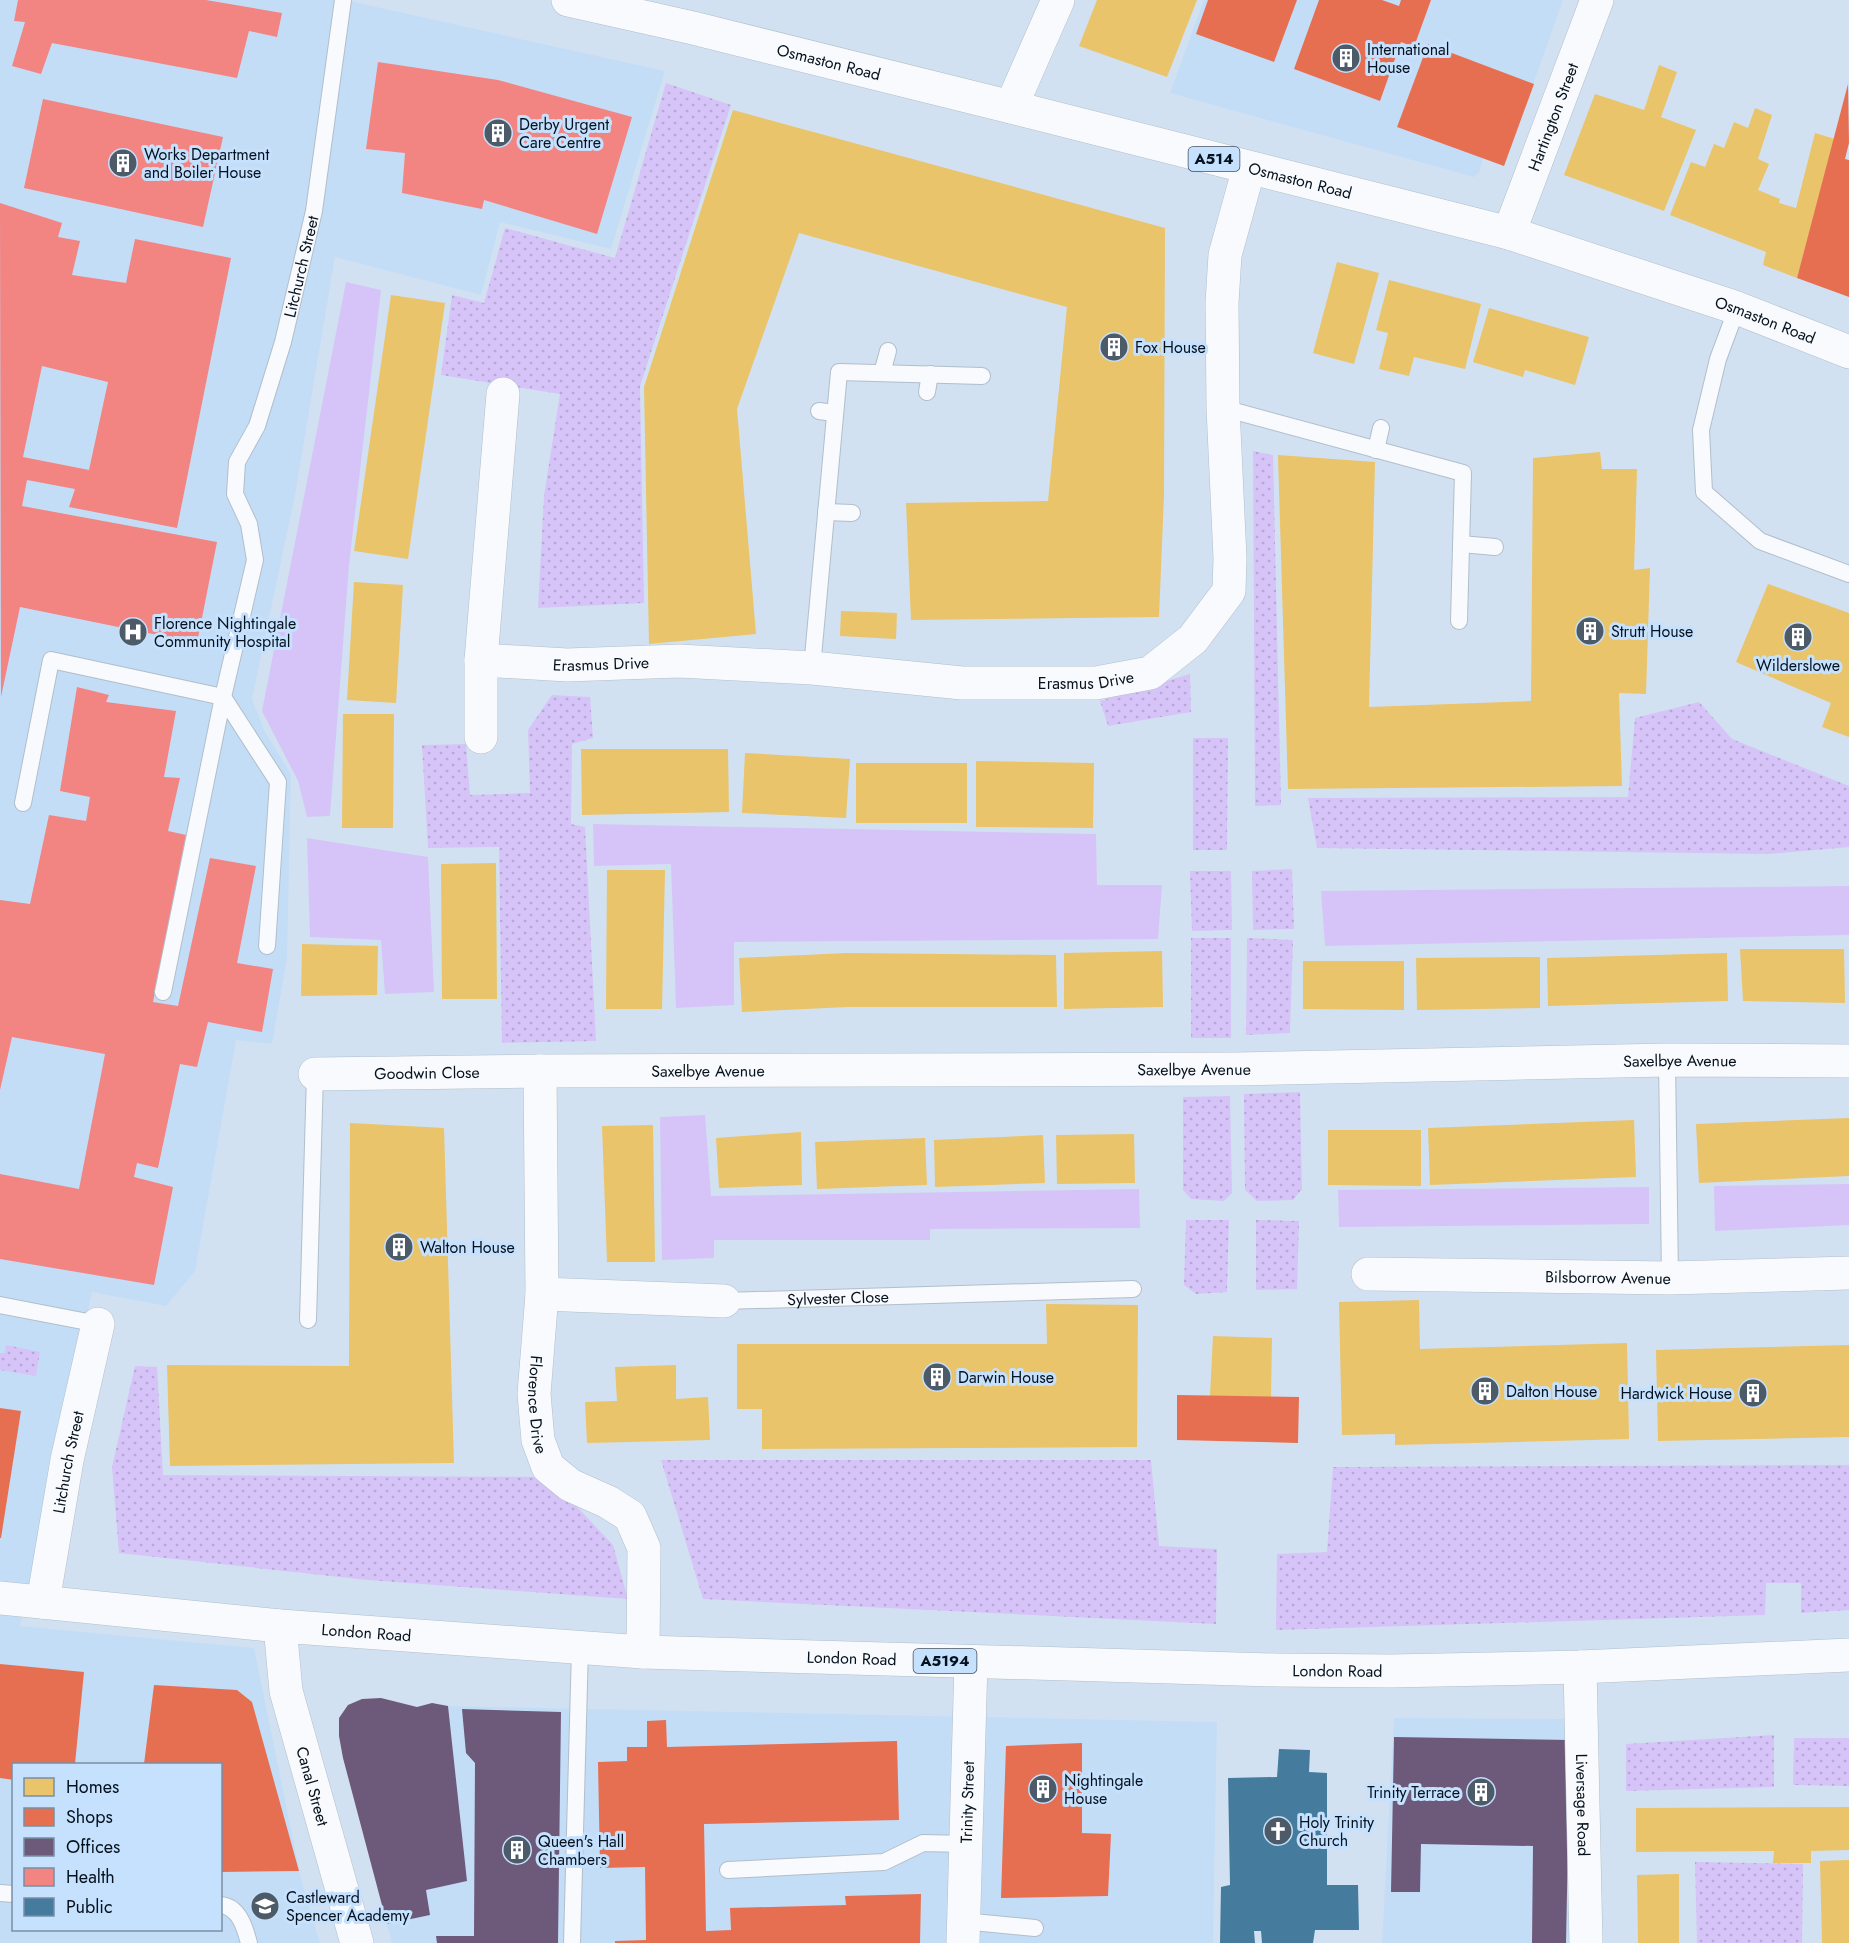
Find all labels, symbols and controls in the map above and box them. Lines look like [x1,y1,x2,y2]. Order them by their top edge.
street label: Osmaston Road [774,38,883,86]
place label: International House [1367,38,1450,79]
building icon: International House [1330,42,1362,74]
street label: Hartington Street [1522,60,1584,175]
place label: Derby Urgent Care Centre [519,113,609,154]
building icon: Derby Urgent Care Centre [482,117,514,149]
place label: Works Department and Boiler House [144,143,269,184]
building icon: Works Department and Boiler House [107,147,139,179]
road number: A514 [1188,147,1240,171]
street label: Osmaston Road [1246,156,1354,205]
street label: Litchurch Street [278,213,325,320]
street label: Osmaston Road [1712,291,1819,350]
building icon: Fox House [1098,331,1130,363]
place label: Fox House [1135,336,1206,359]
place label: Florence Nightingale Community Hospital [154,612,296,653]
building icon: Strutt House [1574,615,1606,647]
hospital icon: Florence Nightingale Community Hospital [117,616,149,648]
place label: Strutt House [1611,620,1693,643]
building icon: Wilderslowe [1782,621,1814,653]
street label: Erasmus Drive [552,651,649,677]
place label: Wilderslowe [1756,654,1840,677]
street label: Erasmus Drive [1038,665,1136,695]
street label: Saxelbye Avenue [1623,1049,1737,1073]
street label: Saxelbye Avenue [1137,1058,1251,1081]
street label: Saxelbye Avenue [651,1059,765,1083]
street label: Goodwin Close [374,1061,480,1085]
building icon: Walton House [383,1231,415,1263]
place label: Walton House [420,1236,515,1259]
street label: Bilsborrow Avenue [1545,1265,1671,1290]
street label: Sylvester Close [787,1285,889,1311]
street label: Florence Drive [522,1354,553,1457]
building icon: Darwin House [921,1361,953,1393]
place label: Darwin House [958,1366,1054,1389]
building icon: Dalton House [1469,1375,1501,1407]
building icon: Hardwick House [1737,1377,1769,1409]
place label: Dalton House [1506,1380,1597,1403]
place label: Hardwick House [1620,1382,1732,1405]
street label: Litchurch Street [47,1409,90,1515]
street label: London Road [321,1618,412,1647]
street label: London Road [806,1646,897,1671]
road number: A5194 [914,1649,976,1673]
street label: London Road [1292,1659,1383,1683]
street label: Canal Street [290,1744,334,1829]
street label: Liversage Road [1570,1753,1595,1857]
street label: Trinity Street [955,1760,980,1844]
legend [12,1763,222,1931]
place label: Nightingale House [1064,1769,1143,1810]
building icon: Nightingale House [1027,1773,1059,1805]
text: Homes [66,1774,119,1800]
building icon: Trinity Terrace [1465,1776,1497,1808]
place label: Trinity Terrace [1367,1781,1460,1804]
text: Shops [66,1804,113,1830]
place label: Holy Trinity Church [1299,1811,1375,1852]
church icon: Holy Trinity Church [1262,1815,1294,1847]
place label: Queen's Hall Chambers [538,1830,624,1871]
text: Offices [66,1834,120,1860]
building icon: Queen's Hall Chambers [501,1834,533,1866]
text: Health [66,1864,115,1890]
place label: Castleward Spencer Academy [286,1886,410,1927]
school or university icon: Castleward Spencer Academy [249,1890,281,1922]
text: Public [66,1894,113,1920]

